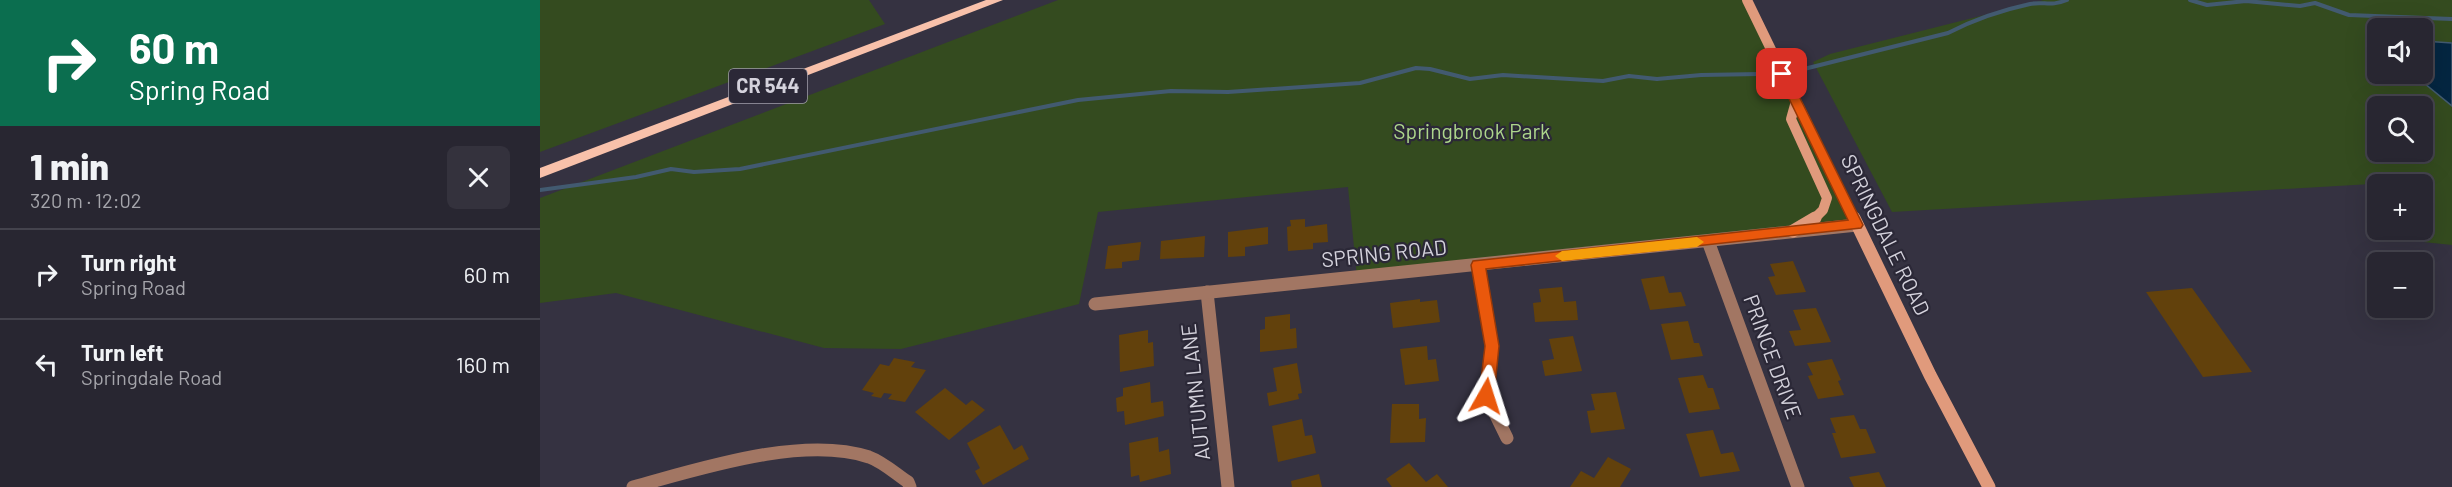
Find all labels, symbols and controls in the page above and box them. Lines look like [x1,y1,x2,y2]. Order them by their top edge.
map controls [2367,18,2433,318]
button: sound [2367,18,2433,84]
text: 60 m [129,22,219,72]
icon: right [30,24,108,102]
pin [1756,48,1807,99]
icon: arrive [1765,57,1798,90]
road number: CR 544 [729,69,807,103]
text: Spring Road [129,73,270,105]
button: search [2367,96,2433,162]
park label: Springbrook Park [1393,118,1551,143]
text: 1 min [30,144,109,187]
button: close [447,146,510,209]
street label: SPRINGDALE ROAD [1837,150,1936,319]
button: + [2367,174,2433,240]
text: 320 m · 12:02 [30,188,142,212]
street label: SPRING ROAD [1320,233,1448,272]
text: Turn right [81,249,176,275]
button: − [2367,252,2433,318]
icon: right [30,258,63,291]
text: 60 m [464,261,510,287]
text: Spring Road [81,275,186,299]
street label: PRINCE DRIVE [1739,291,1807,422]
street label: AUTUMN LANE [1175,323,1214,462]
text: Turn left [81,339,164,365]
icon: left [30,348,63,381]
text: 160 m [456,351,510,377]
position arrow [1454,364,1518,428]
text: Springdale Road [81,365,222,389]

